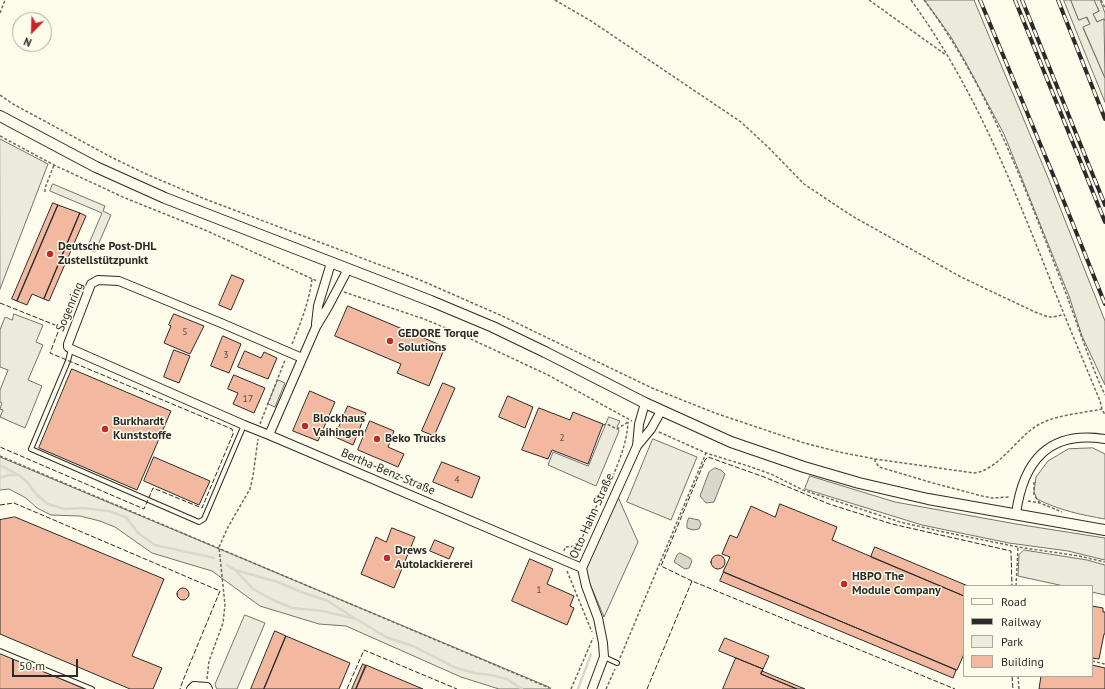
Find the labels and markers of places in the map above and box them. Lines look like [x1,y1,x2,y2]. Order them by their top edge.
place label: Deutsche Post-DHL Zustellstützpunkt [58,240,156,268]
marker: Deutsche Post-DHL Zustellstützpunkt [45,249,55,259]
place label: GEDORE Torque Solutions [398,327,479,355]
marker: GEDORE Torque Solutions [385,336,395,346]
place label: Blockhaus Vaihingen [313,412,365,440]
place label: Burkhardt Kunststoffe [113,415,172,443]
marker: Blockhaus Vaihingen [300,421,310,431]
marker: Burkhardt Kunststoffe [100,424,110,434]
place label: Beko Trucks [385,432,446,446]
marker: Beko Trucks [372,434,382,444]
place label: Drews Autolackiererei [395,544,473,572]
marker: Drews Autolackiererei [382,553,392,563]
place label: HBPO The Module Company [852,570,941,598]
marker: HBPO The Module Company [839,579,849,589]

